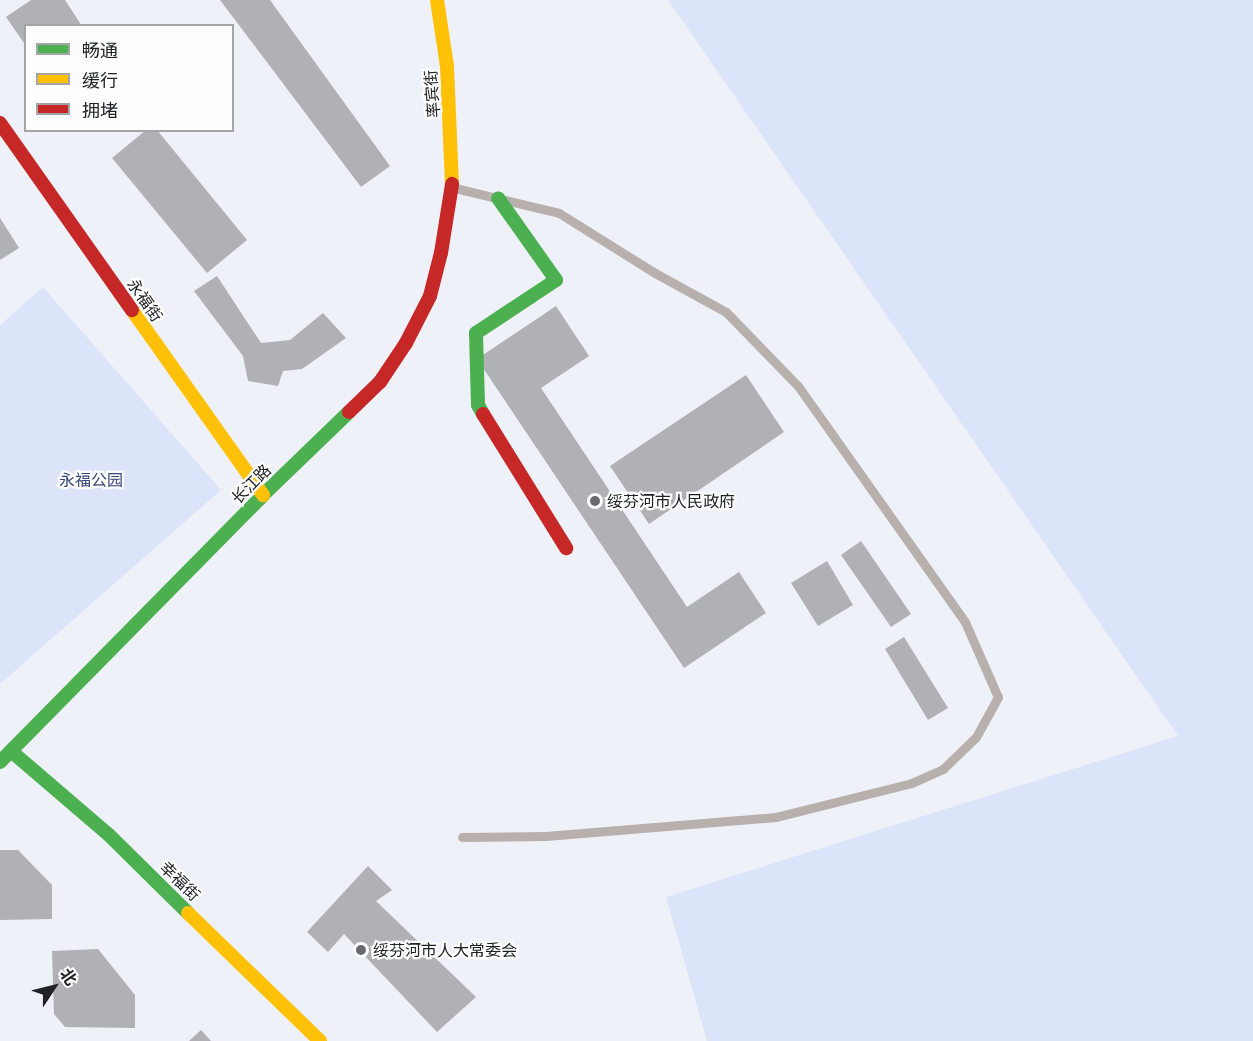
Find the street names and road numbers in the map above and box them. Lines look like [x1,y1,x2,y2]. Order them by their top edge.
street label: 率宾街 [421,69,443,119]
street label: 永福街 [123,275,167,325]
street label: 长江路 [227,460,275,508]
street label: 幸福街 [156,857,204,905]

